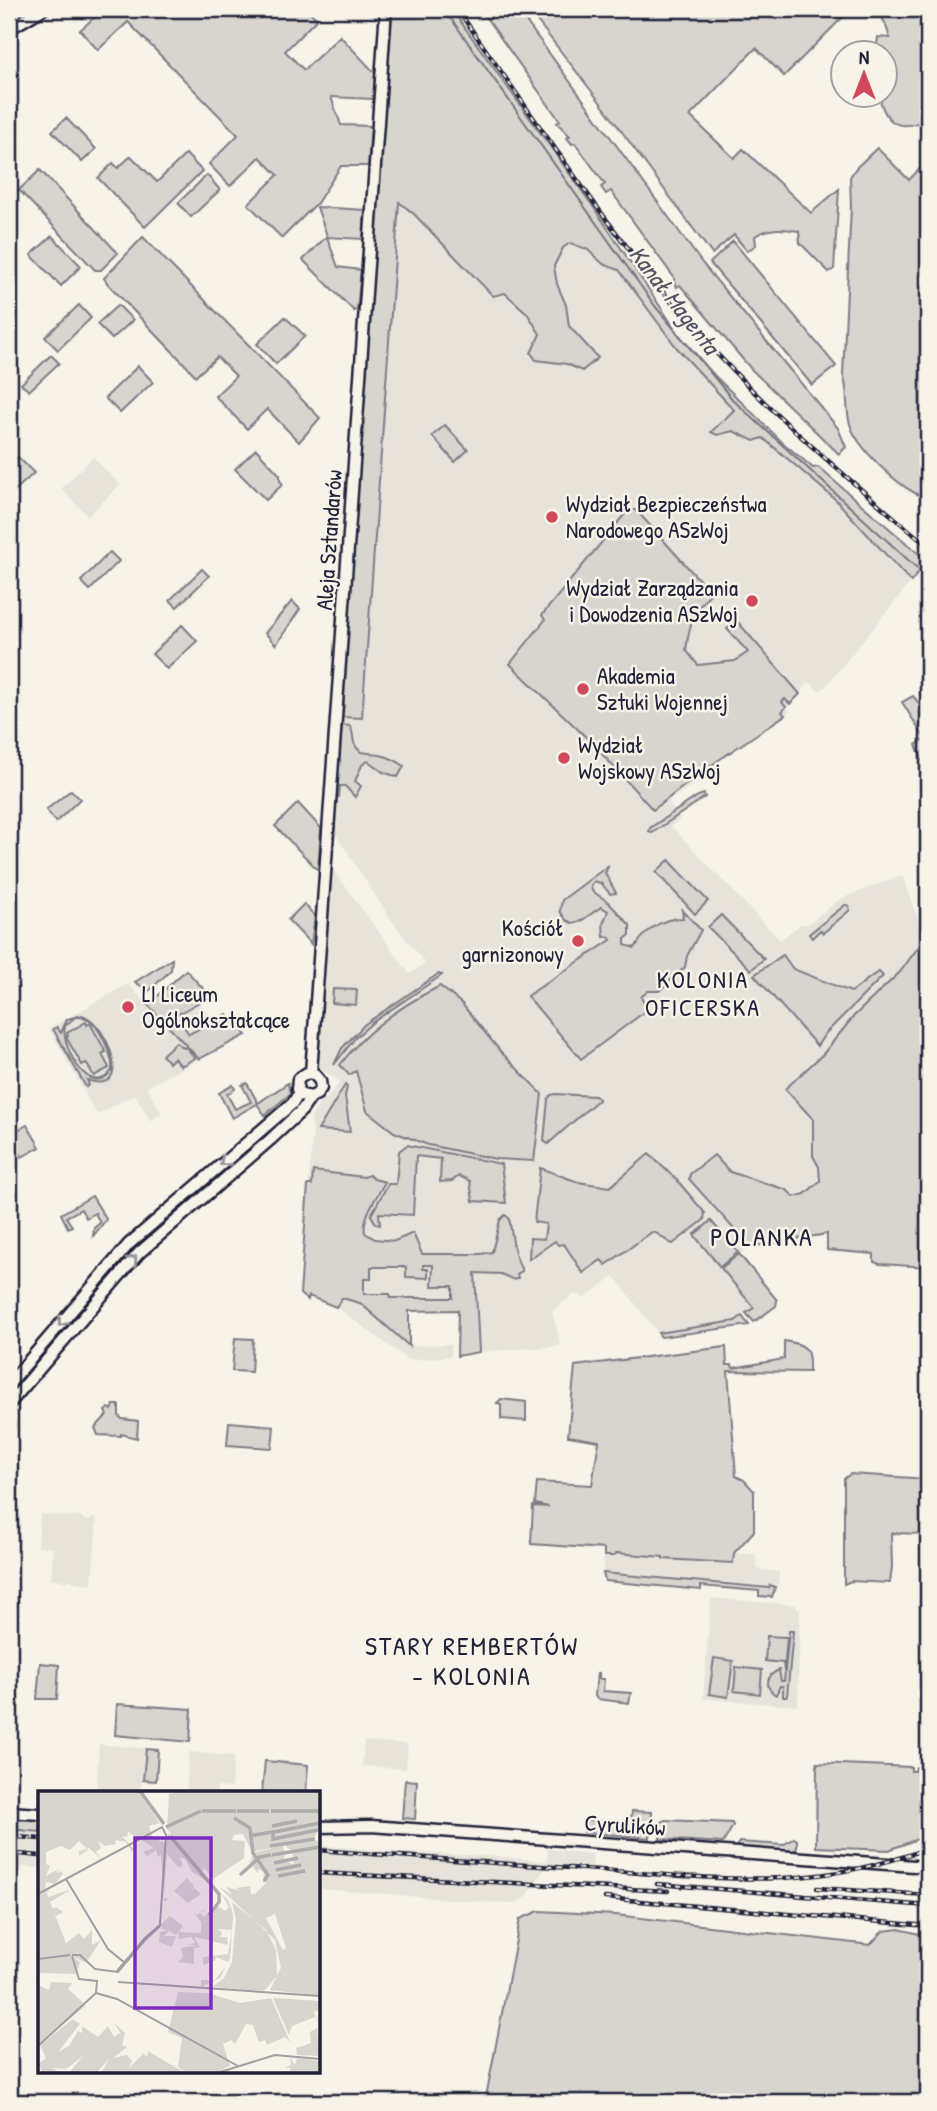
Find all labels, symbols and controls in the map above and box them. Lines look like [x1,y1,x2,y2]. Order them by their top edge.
north arrow [828,38,898,108]
text: N [859,44,869,70]
water label: Kanał Magenta [622,239,729,363]
street label: Aleja Sztandarów [308,469,349,611]
place label: Wydział Bezpieczeństwa Narodowego ASzWoj [566,488,766,545]
marker: Wydział Bezpieczeństwa Narodowego ASzWoj [544,509,560,525]
place label: Wydział Zarządzania i Dowodzenia ASzWoj [566,572,738,629]
marker: Wydział Zarządzania i Dowodzenia ASzWoj [744,593,760,609]
place label: Akademia Sztuki Wojennej [597,660,728,717]
marker: Akademia Sztuki Wojennej [575,681,591,697]
place label: Wydział Wojskowy ASzWoj [578,729,721,786]
marker: Wydział Wojskowy ASzWoj [556,750,572,766]
place label: Kościół garnizonowy [461,912,564,969]
marker: Kościół garnizonowy [570,933,586,949]
district label: KOLONIA OFICERSKA [645,963,761,1023]
place label: LI Liceum Ogólnokształcące [142,978,290,1035]
marker: LI Liceum Ogólnokształcące [120,999,136,1015]
one-way arrow [219,1154,232,1166]
district label: POLANKA [710,1219,814,1254]
one-way arrow [125,1255,137,1268]
one-way arrow [58,1313,70,1326]
district label: STARY REMBERTÓW - KOLONIA [365,1628,579,1693]
inset map [38,1791,320,2072]
street label: Cyrulików [583,1806,667,1843]

